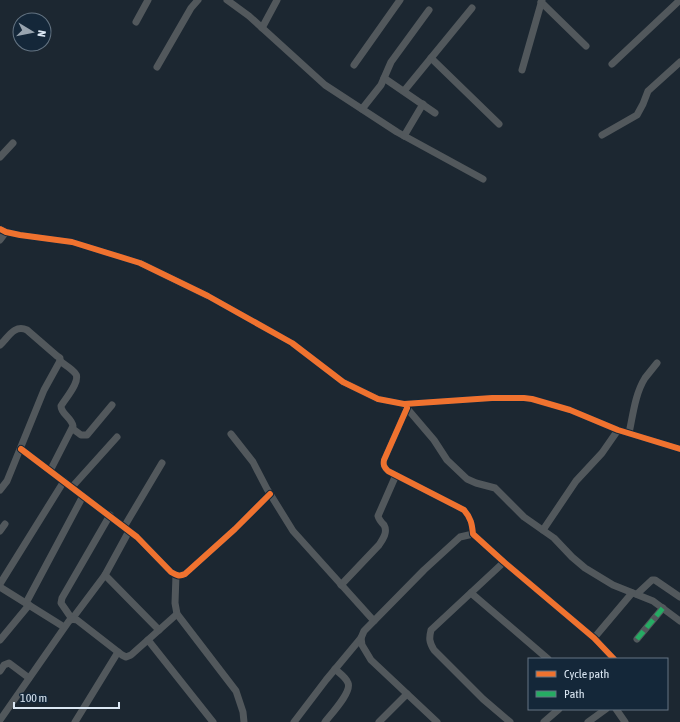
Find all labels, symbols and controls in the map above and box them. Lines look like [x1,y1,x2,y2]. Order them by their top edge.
north arrow [12,12,52,52]
text: N [35,29,48,38]
legend [528,658,668,710]
text: Cycle path [564,667,609,681]
scale bar [14,684,119,710]
text: Path [564,687,585,701]
text: 100 m [20,691,47,705]

